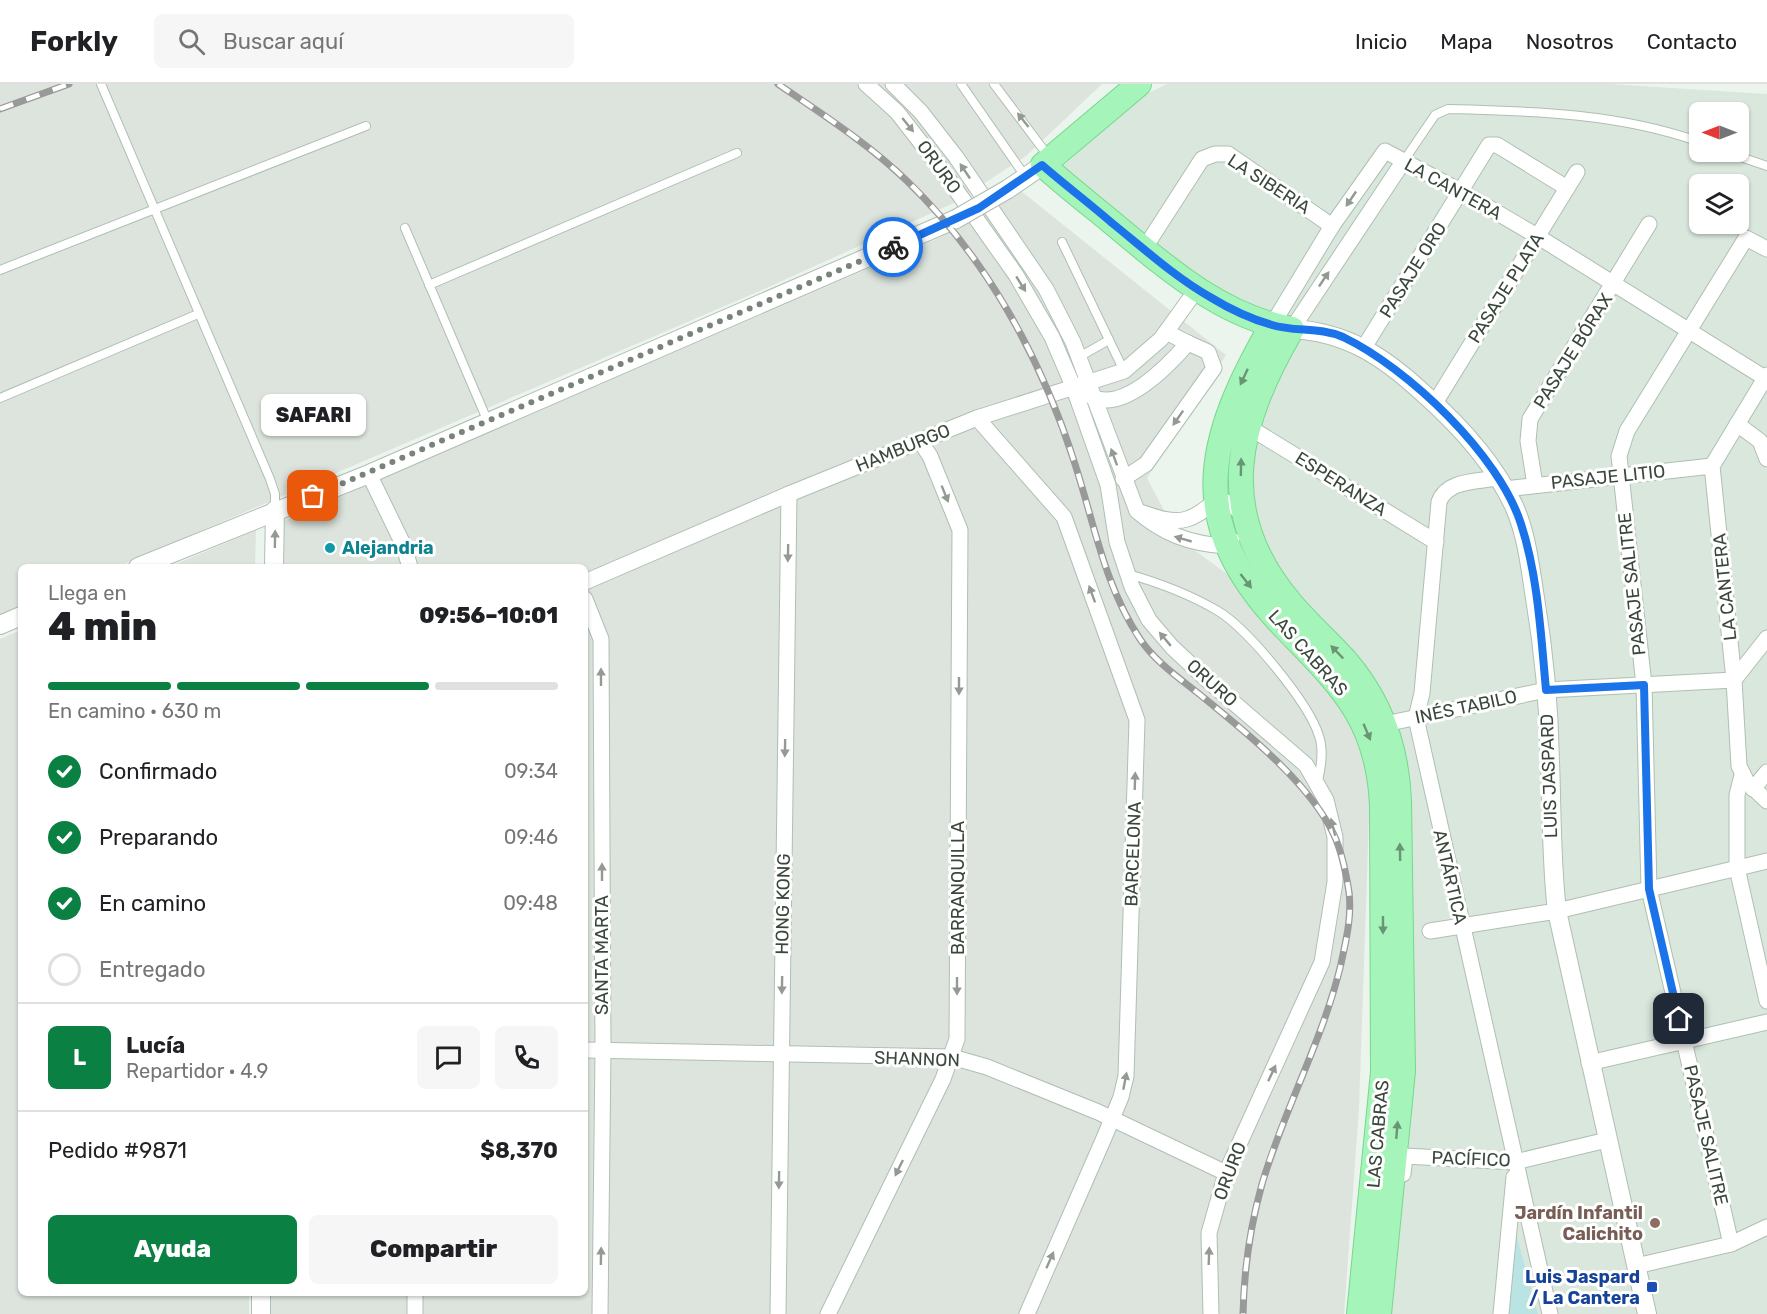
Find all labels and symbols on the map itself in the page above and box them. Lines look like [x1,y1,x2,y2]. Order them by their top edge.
north arrow [1689,102,1749,162]
one-way arrow [1017,113,1029,128]
one-way arrow [901,117,914,133]
street label: ORURO [912,136,966,198]
street label: LA SIBERIA [1224,149,1314,219]
street label: LA CANTERA [1401,153,1505,225]
one-way arrow [959,163,971,179]
one-way arrow [1345,190,1356,207]
courier [863,217,923,277]
street label: PASAJE ORO [1375,218,1451,322]
street label: PASAJE PLATA [1463,229,1549,347]
one-way arrow [1318,272,1330,288]
one-way arrow [1016,276,1027,292]
street label: PASAJE BÓRAX [1529,289,1617,413]
one-way arrow [1240,368,1249,385]
callout: SAFARI [260,394,366,436]
one-way arrow [1172,410,1184,426]
street label: HAMBURGO [852,419,954,477]
street label: ESPERANZA [1291,447,1391,521]
one-way arrow [1109,448,1119,466]
one-way arrow [1237,458,1246,477]
street label: PASAJE LITIO [1550,460,1666,494]
pin [287,470,338,521]
one-way arrow [941,485,950,503]
street label: PASAJE SALITRE [1614,511,1650,657]
one-way arrow [270,529,279,548]
street label: LA CANTERA [1708,532,1742,642]
one-way arrow [1174,534,1192,543]
place label: Alejandria [342,537,434,559]
marker: Alejandria [323,541,337,555]
one-way arrow [783,543,793,562]
one-way arrow [1239,573,1252,589]
one-way arrow [1086,585,1096,603]
street label: LAS CABRAS [1264,605,1352,701]
one-way arrow [1159,631,1172,646]
one-way arrow [1331,646,1345,660]
street label: ORURO [1182,655,1242,711]
one-way arrow [596,667,606,686]
one-way arrow [954,677,964,696]
street label: INÉS TABILO [1413,685,1519,729]
street label: LUIS JASPARD [1536,714,1562,838]
one-way arrow [1363,723,1372,741]
one-way arrow [780,738,790,757]
one-way arrow [1130,771,1140,790]
street label: BARCELONA [1120,801,1146,907]
one-way arrow [1327,818,1337,836]
street label: BARRANQUILLA [947,821,969,955]
street label: ANTÁRTICA [1428,827,1472,927]
one-way arrow [1395,842,1405,861]
street label: HONG KONG [771,853,795,955]
one-way arrow [597,862,607,881]
street label: SANTA MARTA [591,895,613,1015]
one-way arrow [1378,915,1388,934]
one-way arrow [777,975,787,994]
one-way arrow [953,977,962,996]
pin [1653,993,1704,1044]
street label: SHANNON [874,1047,960,1071]
one-way arrow [1267,1063,1277,1081]
street label: PASAJE SALITRE [1679,1063,1733,1207]
one-way arrow [1120,1071,1129,1090]
street label: LAS CABRAS [1362,1079,1394,1189]
one-way arrow [1392,1121,1402,1140]
street label: ORURO [1209,1139,1251,1203]
street label: PACÍFICO [1431,1147,1511,1171]
one-way arrow [894,1160,903,1177]
one-way arrow [774,1170,784,1189]
place label: Jardín Infantil Calichito [1514,1202,1643,1245]
marker: Jardín Infantil Calichito [1648,1216,1662,1230]
one-way arrow [596,1246,606,1265]
one-way arrow [1204,1246,1213,1265]
one-way arrow [1045,1251,1055,1269]
place label: Luis Jaspard / La Cantera [1525,1266,1640,1309]
marker: Luis Jaspard / La Cantera [1645,1280,1659,1294]

